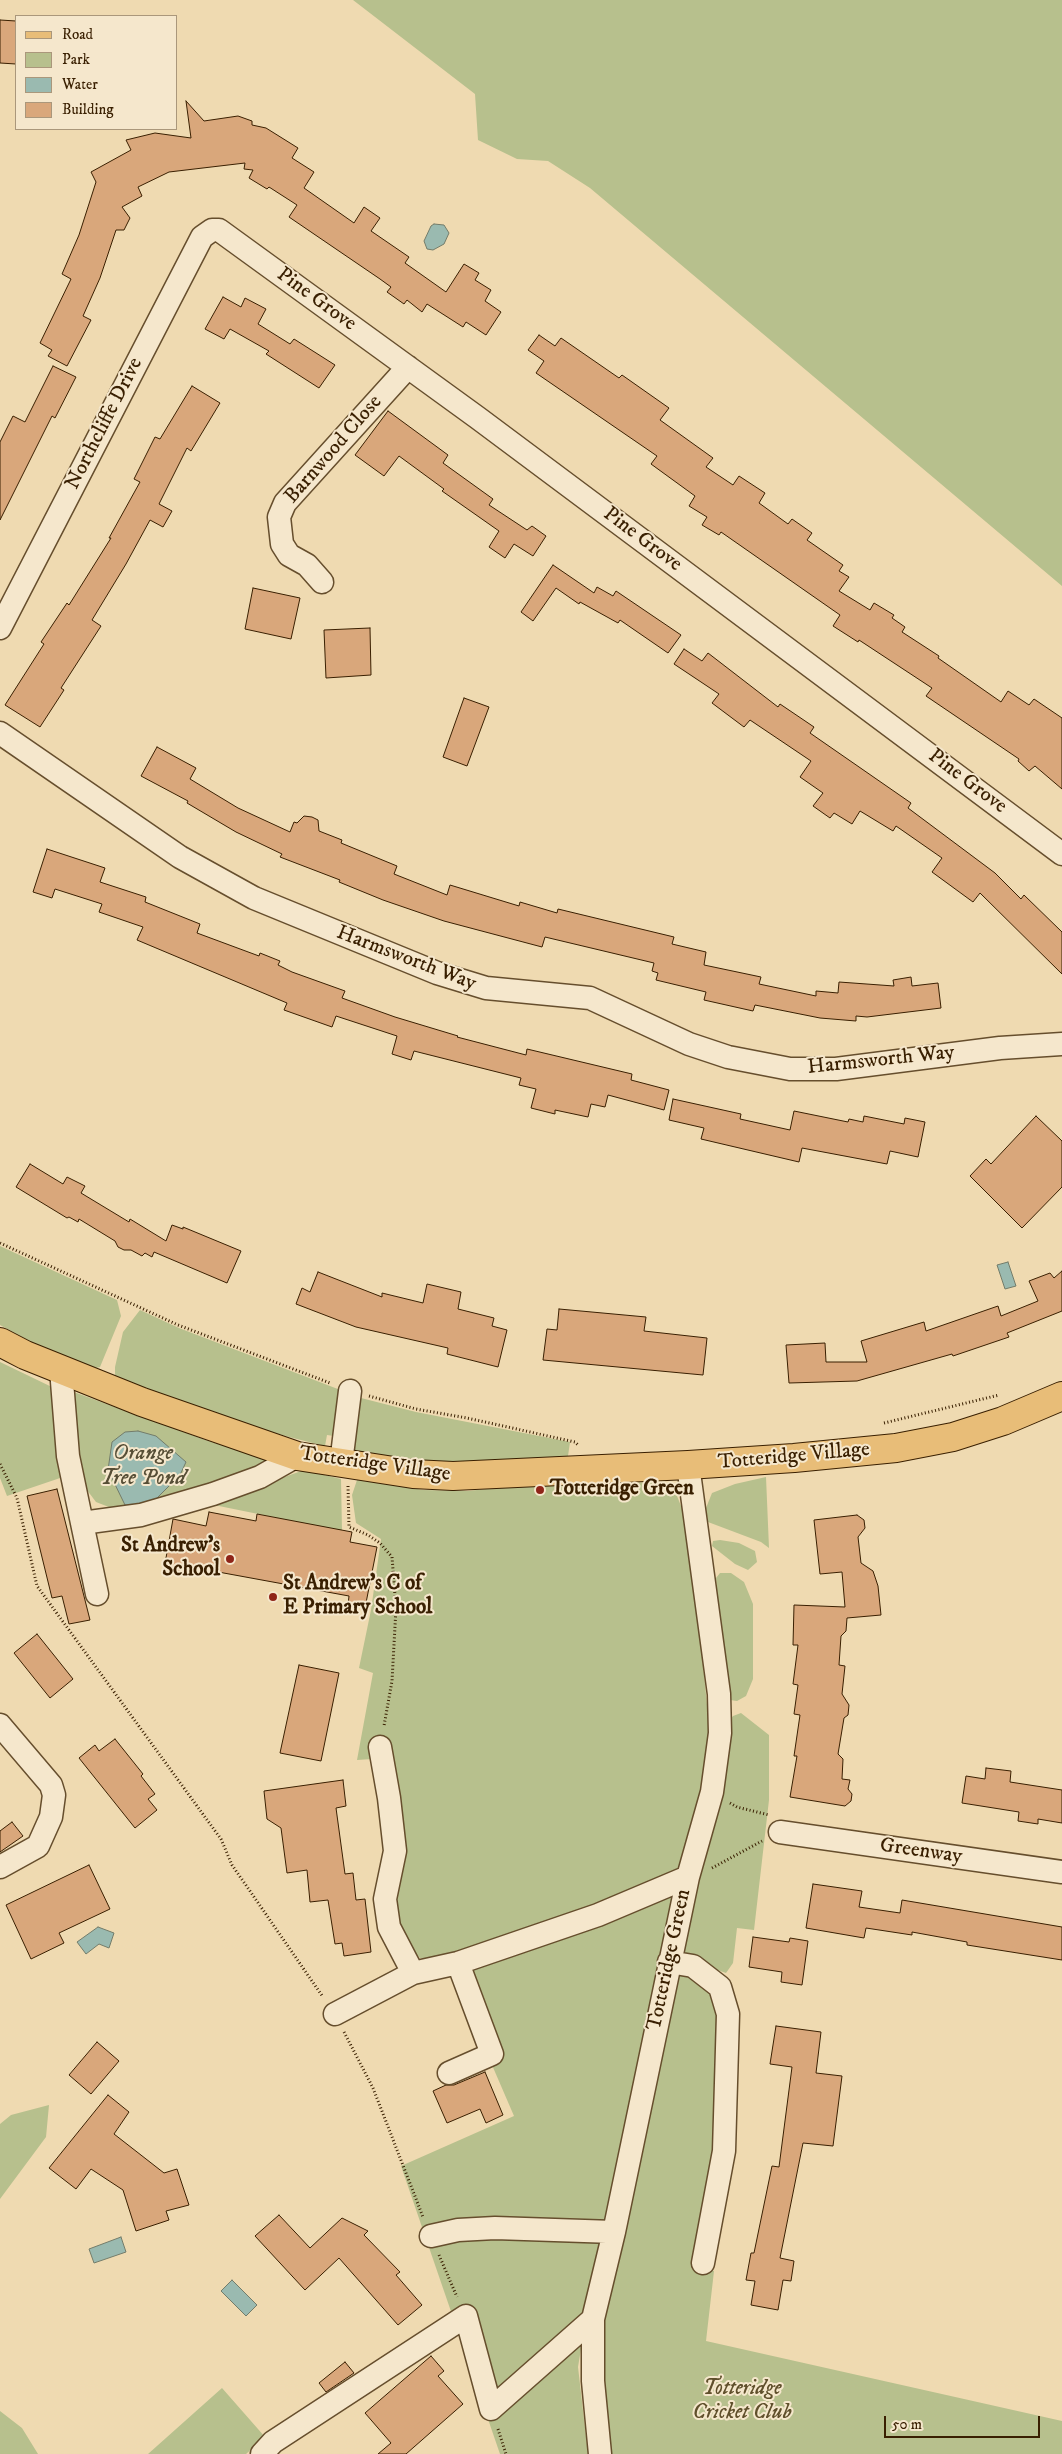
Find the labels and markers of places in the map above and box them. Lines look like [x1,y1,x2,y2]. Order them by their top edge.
place label: Totteridge Green [550,1477,694,1503]
marker: Totteridge Green [534,1484,546,1496]
place label: St Andrew's School [121,1534,220,1584]
marker: St Andrew's School [224,1553,236,1565]
place label: St Andrew's C of E Primary School [283,1572,432,1622]
marker: St Andrew's C of E Primary School [267,1591,279,1603]

